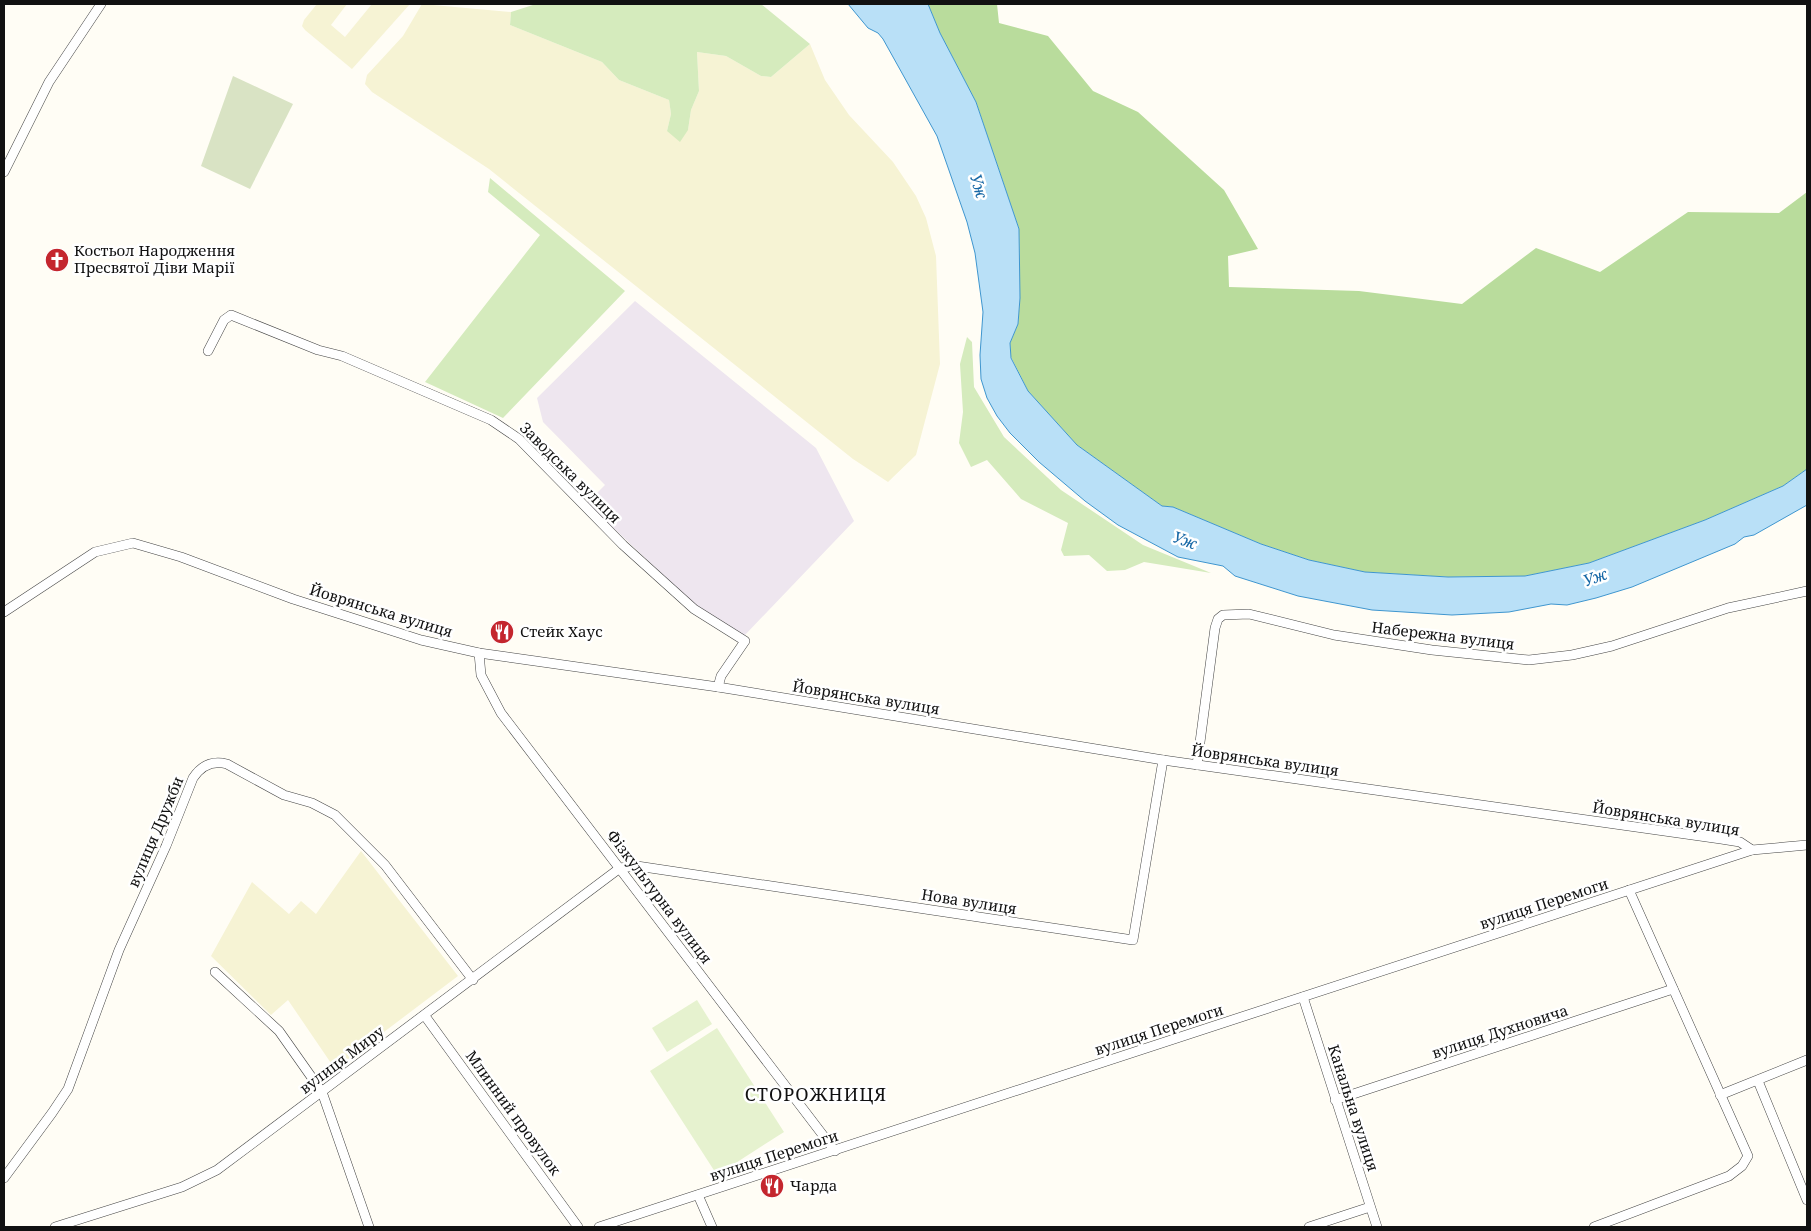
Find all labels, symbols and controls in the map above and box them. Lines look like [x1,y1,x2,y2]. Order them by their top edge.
water label: Уж [965,171,993,201]
place label: Костьол Народження Пресвятої Діви Марії [74,240,235,277]
church icon: Костьол Народження Пресвятої Діви Марії [44,247,70,273]
street label: Заводська вулиця [516,417,626,527]
water label: Уж [1170,525,1201,555]
water label: Уж [1580,563,1610,591]
street label: Йоврянська вулиця [307,579,455,641]
street label: Набережна вулиця [1370,616,1516,654]
restaurant icon: Стейк Хаус [489,619,515,645]
place label: Стейк Хаус [520,621,603,641]
street label: Йоврянська вулиця [791,676,941,719]
street label: Йоврянська вулиця [1190,740,1340,780]
street label: вулиця Дружби [123,773,187,890]
street label: Йоврянська вулиця [1591,797,1741,840]
street label: Фізкультурна вулиця [603,825,717,968]
street label: вулиця Перемоги [1477,873,1611,933]
street label: Нова вулиця [920,884,1018,918]
street label: вулиця Перемоги [1092,999,1226,1059]
street label: вулиця Духновича [1429,1000,1570,1063]
street label: вулиця Миру [295,1021,388,1098]
street label: Канальна вулиця [1324,1042,1384,1174]
street label: Млинний провулок [462,1046,566,1179]
district label: СТОРОЖНИЦЯ [745,1082,887,1106]
street label: вулиця Перемоги [707,1125,841,1185]
restaurant icon: Чарда [759,1173,785,1199]
place label: Чарда [790,1175,837,1195]

